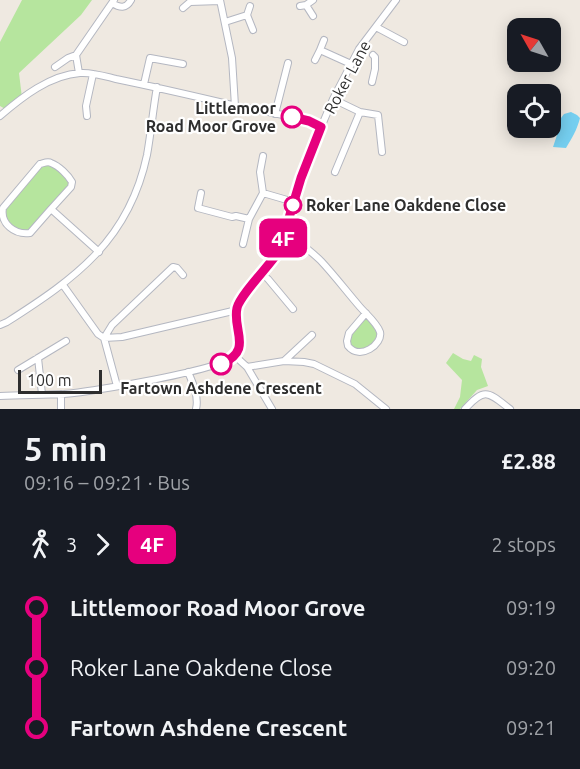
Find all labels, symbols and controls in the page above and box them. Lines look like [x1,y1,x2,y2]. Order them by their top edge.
north arrow [507,18,561,72]
map controls [507,18,561,138]
street label: Roker Lane [320,37,374,117]
button: locate [507,84,561,138]
place label: Littlemoor Road Moor Grove [146,99,276,135]
marker: Littlemoor Road Moor Grove [281,106,303,128]
marker: Roker Lane Oakdene Close [284,196,302,214]
place label: Roker Lane Oakdene Close [306,196,506,214]
line badge: 4F [256,218,310,258]
text: 4F [271,226,295,250]
marker: Fartown Ashdene Crescent [210,353,232,375]
scale bar [18,367,102,394]
text: 100 m [27,371,72,389]
place label: Fartown Ashdene Crescent [120,379,322,397]
text: 5 min [24,430,107,467]
text: £2.88 [501,448,556,473]
text: 09:16 – 09:21 · Bus [24,471,190,494]
icon: walk [24,528,57,561]
icon: forward [86,528,119,561]
text: 4F [140,532,164,556]
text: 3 [66,533,77,556]
text: 2 stops [492,533,556,556]
text: Littlemoor Road Moor Grove [70,595,365,620]
text: 09:19 [506,596,556,619]
text: Roker Lane Oakdene Close [70,655,333,680]
text: 09:20 [506,656,556,679]
text: Fartown Ashdene Crescent [70,715,347,740]
text: 09:21 [506,716,556,739]

